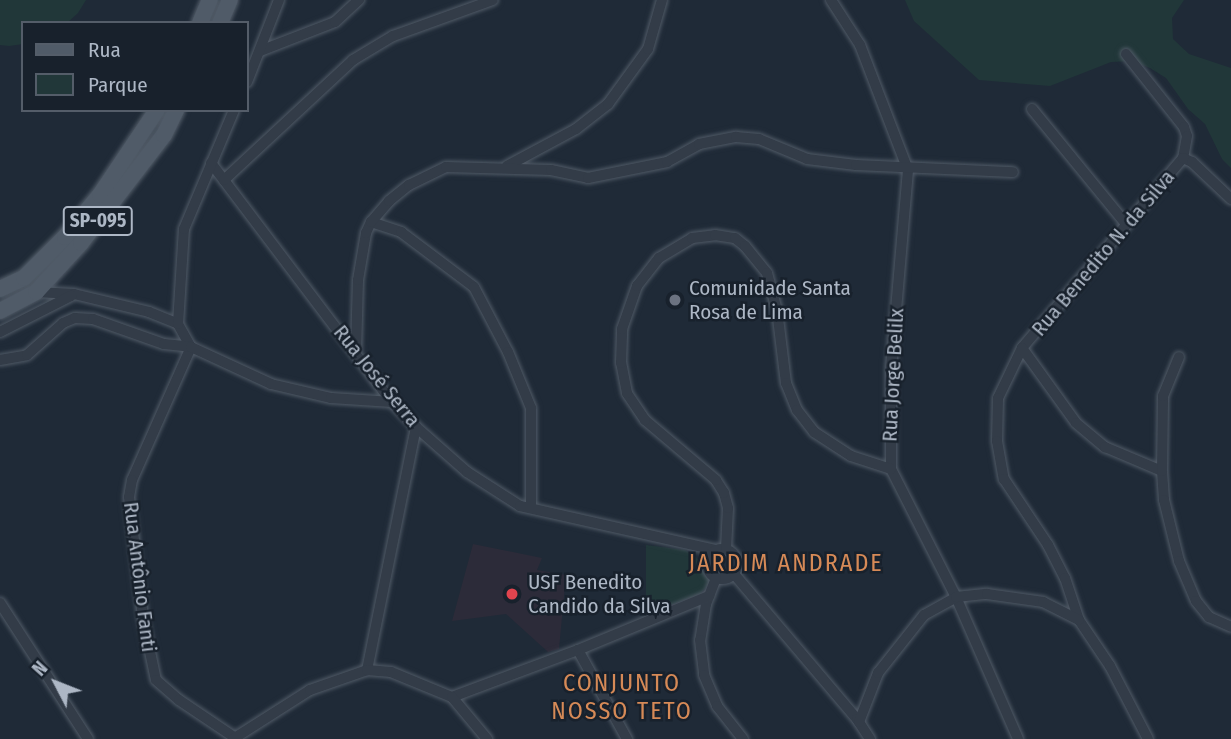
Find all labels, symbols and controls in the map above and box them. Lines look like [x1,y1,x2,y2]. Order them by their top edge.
legend [21,21,248,112]
text: Rua [88,37,121,63]
text: Parque [88,72,148,98]
street label: Rua Benedito N. da Silva [1026,165,1180,341]
road number: SP-095 [61,206,135,236]
place label: Comunidade Santa Rosa de Lima [689,275,851,325]
marker: Comunidade Santa Rosa de Lima [667,292,683,308]
street label: Rua Jorge Belilx [877,308,909,442]
street label: Rua José Serra [328,320,426,432]
street label: Rua Antônio Fanti [118,500,162,654]
district label: JARDIM ANDRADE [690,550,882,578]
place label: USF Benedito Candido da Silva [528,569,670,619]
marker: USF Benedito Candido da Silva [502,584,522,604]
north arrow [21,648,91,718]
text: N [28,657,52,681]
district label: CONJUNTO NOSSO TETO [552,670,692,726]

